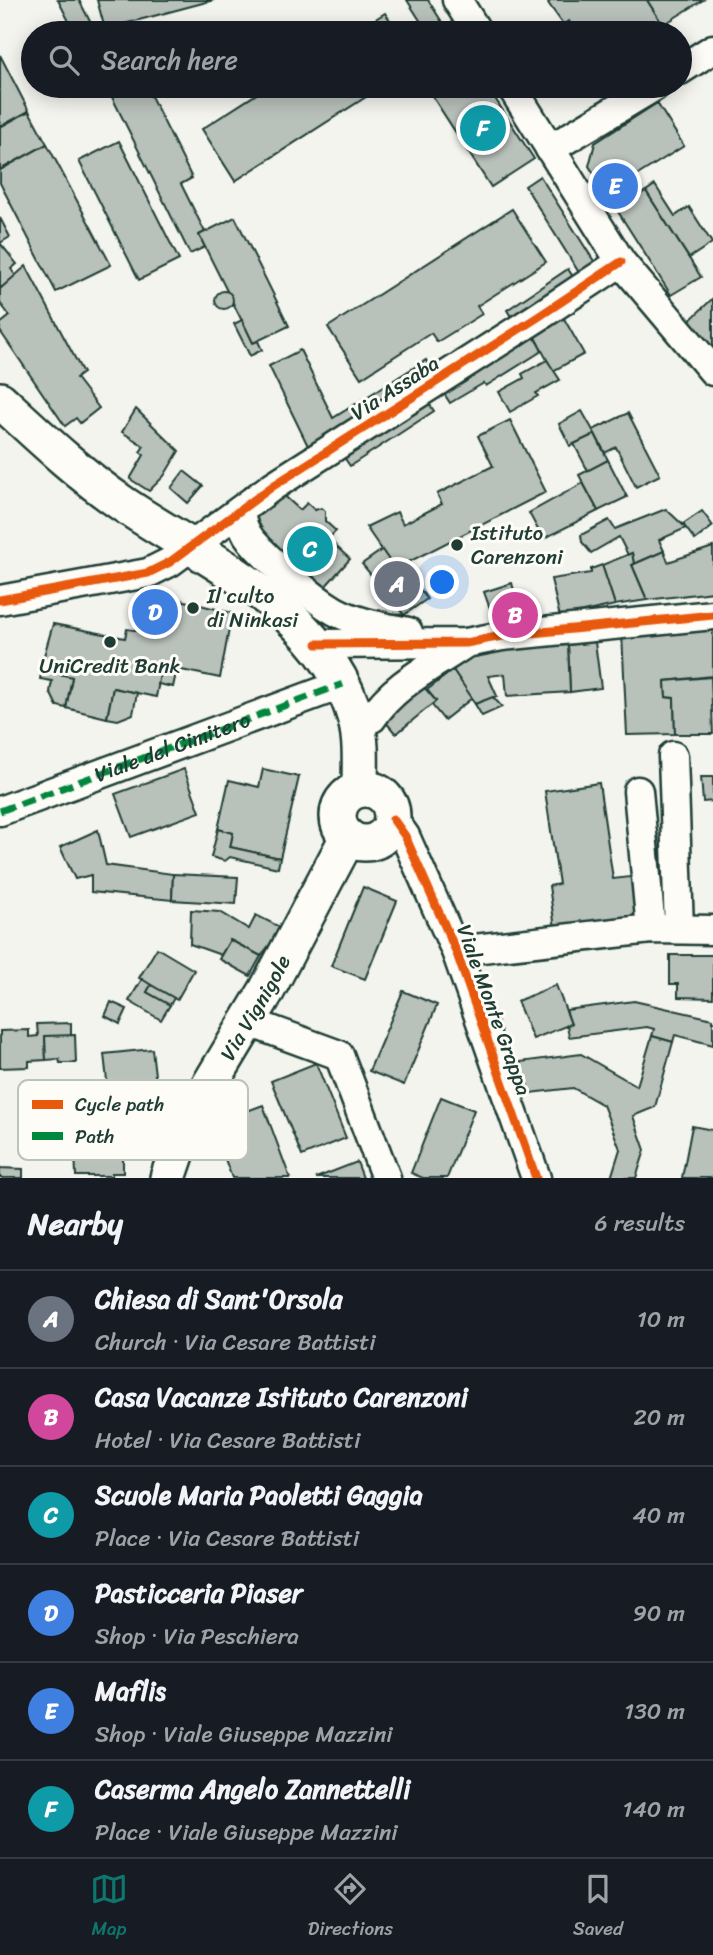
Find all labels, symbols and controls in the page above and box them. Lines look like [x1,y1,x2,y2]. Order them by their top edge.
search box [21,21,692,98]
text: Search here [101,37,238,83]
icon: search [45,41,83,79]
pin: F [460,102,506,154]
pin: E [592,160,638,212]
street label: Via Assaba [343,345,448,431]
place label: Istituto Carenzoni [470,514,564,576]
pin: C [287,523,333,575]
marker: Istituto Carenzoni [449,537,465,553]
pin: A [374,558,420,610]
your location [425,565,459,599]
place label: Il culto di Ninkasi [206,577,299,639]
pin: D [132,586,178,638]
pin: B [492,589,538,641]
marker: Il culto di Ninkasi [185,600,201,616]
marker: UniCredit Bank [102,634,118,650]
place label: UniCredit Bank [39,647,181,685]
street label: Viale del Cimitero [89,701,256,793]
street label: Viale Monte Grappa [445,919,543,1101]
street label: Via Vignigole [209,948,301,1068]
legend [18,1080,248,1160]
text: Cycle path [75,1088,164,1121]
text: Path [75,1120,114,1153]
text: Nearby [28,1197,123,1251]
text: 6 results [595,1203,685,1244]
text: Chiesa di Sant'Orsola [95,1276,342,1322]
text: A [43,1299,59,1340]
text: 10 m [637,1299,685,1340]
text: Church · Via Cesare Battisti [95,1322,376,1363]
text: Casa Vacanze Istituto Carenzoni [95,1374,468,1420]
text: B [44,1397,58,1438]
text: 20 m [634,1397,685,1438]
text: Hotel · Via Cesare Battisti [95,1420,360,1461]
text: Scuole Maria Paoletti Gaggia [95,1472,423,1518]
text: C [44,1495,58,1536]
text: 40 m [632,1495,685,1536]
text: Place · Via Cesare Battisti [95,1518,359,1559]
text: Pasticceria Piaser [95,1570,302,1616]
text: D [44,1593,58,1634]
text: 90 m [633,1593,685,1634]
text: Shop · Via Peschiera [95,1616,299,1657]
text: Maflis [95,1668,166,1714]
text: E [45,1691,57,1732]
text: 130 m [624,1691,685,1732]
text: Shop · Viale Giuseppe Mazzini [95,1714,393,1755]
text: Caserma Angelo Zannettelli [95,1766,410,1812]
text: F [45,1789,57,1830]
text: 140 m [623,1789,685,1830]
text: Place · Viale Giuseppe Mazzini [95,1812,398,1853]
tab: Map [90,1870,128,1945]
tab: Directions [308,1870,393,1945]
tab: Saved [573,1870,623,1945]

